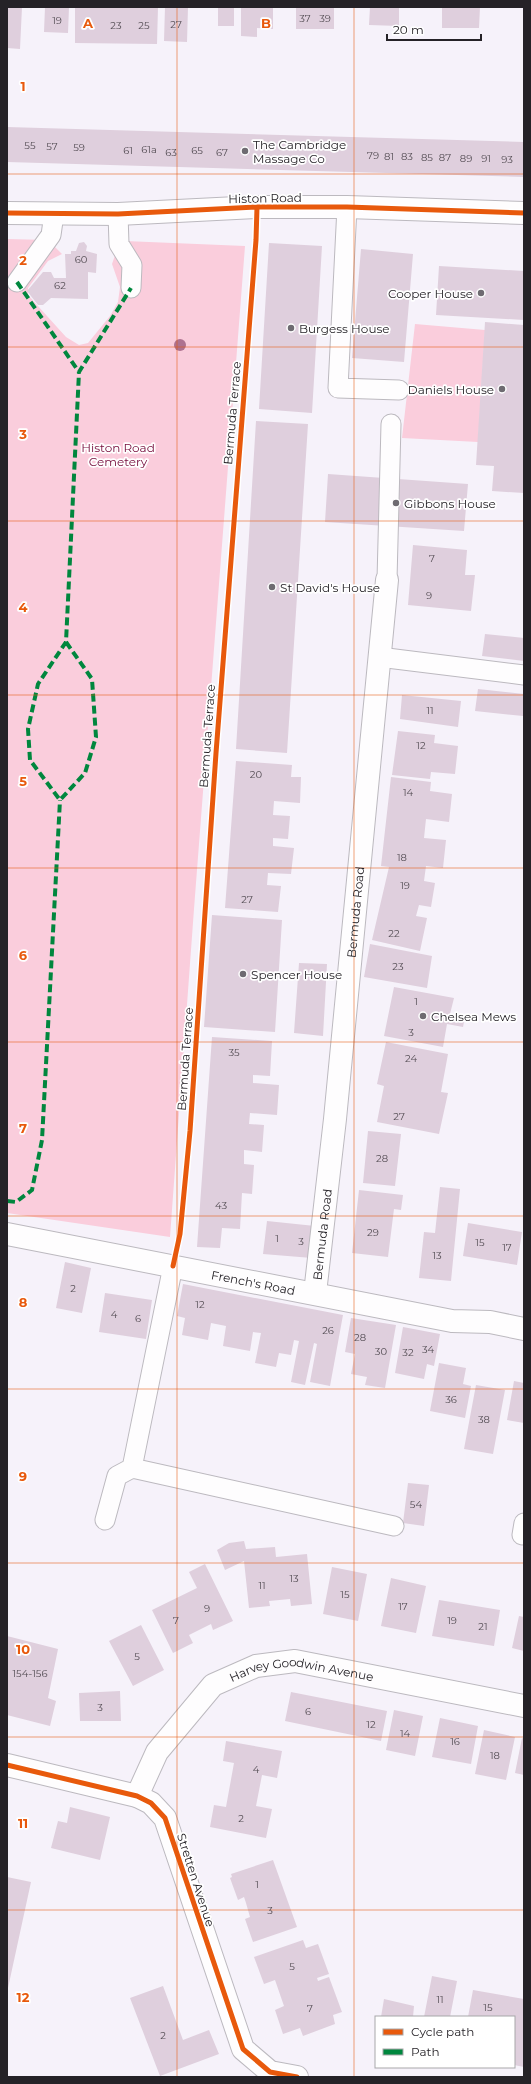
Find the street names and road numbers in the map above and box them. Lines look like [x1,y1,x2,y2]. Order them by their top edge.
street label: Histon Road [228,190,302,206]
street label: Bermuda Terrace [220,361,244,465]
street label: Bermuda Terrace [196,684,218,788]
street label: Bermuda Road [343,866,367,958]
street label: Bermuda Terrace [174,1007,196,1111]
street label: Bermuda Road [309,1188,334,1281]
street label: French's Road [210,1267,297,1298]
street label: Harvey Goodwin Avenue [227,1671,375,1687]
street label: Stretten Avenue [174,1831,218,1929]

